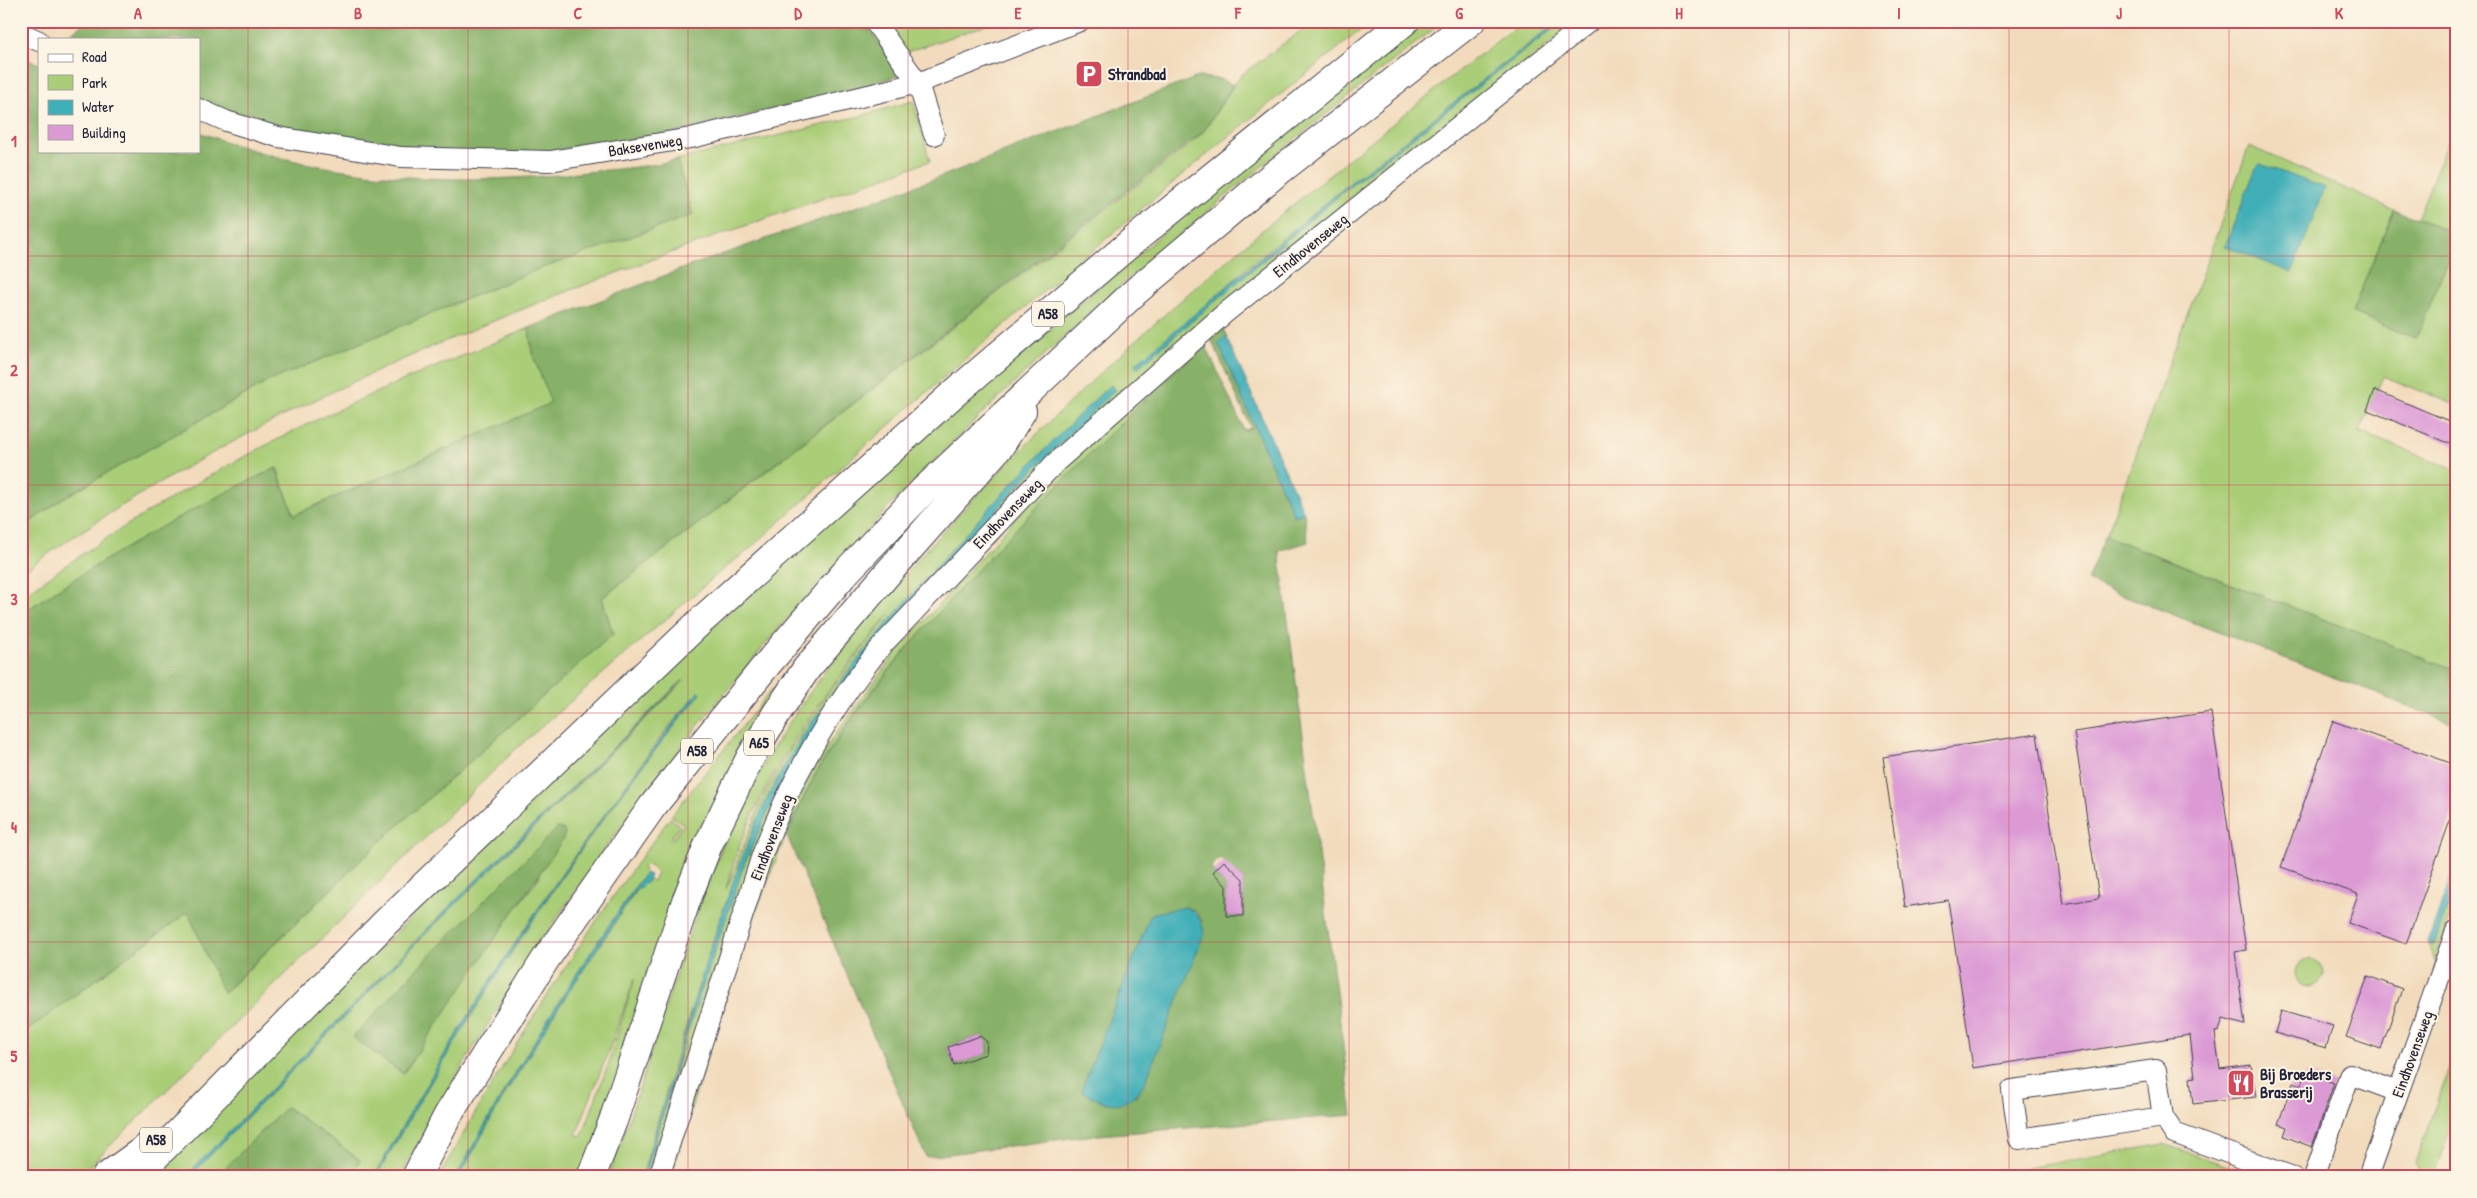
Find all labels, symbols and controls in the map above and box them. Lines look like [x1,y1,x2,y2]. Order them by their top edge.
text: A [134,2,142,24]
text: B [354,2,362,24]
text: C [574,2,583,24]
text: D [794,2,802,24]
text: E [1014,2,1022,24]
text: F [1234,2,1242,24]
text: G [1455,2,1463,24]
text: H [1675,2,1683,24]
text: I [1897,2,1901,24]
text: J [2116,2,2122,24]
text: K [2335,2,2344,24]
legend [38,38,200,152]
text: Road [82,46,107,67]
parking icon: Strandbad [1074,59,1104,89]
place label: Strandbad [1108,63,1167,85]
text: Park [82,72,107,93]
text: Water [82,96,114,117]
text: Building [82,122,126,143]
street label: Baksevenweg [607,128,683,162]
text: 1 [11,130,17,152]
street label: Eindhovenseweg [1268,208,1352,282]
road number: A58 [1032,302,1064,326]
text: 2 [10,359,18,381]
street label: Eindhovenseweg [968,473,1046,553]
text: 3 [10,588,18,610]
road number: A65 [744,730,774,756]
road number: A58 [681,738,713,764]
street label: Eindhovenseweg [744,791,798,883]
text: 4 [11,816,17,838]
street label: Eindhovenseweg [2386,1008,2438,1100]
text: 5 [11,1045,18,1067]
place label: Bij Broeders Brasserij [2260,1063,2332,1103]
restaurant icon: Bij Broeders Brasserij [2226,1068,2256,1098]
road number: A58 [140,1128,172,1152]

